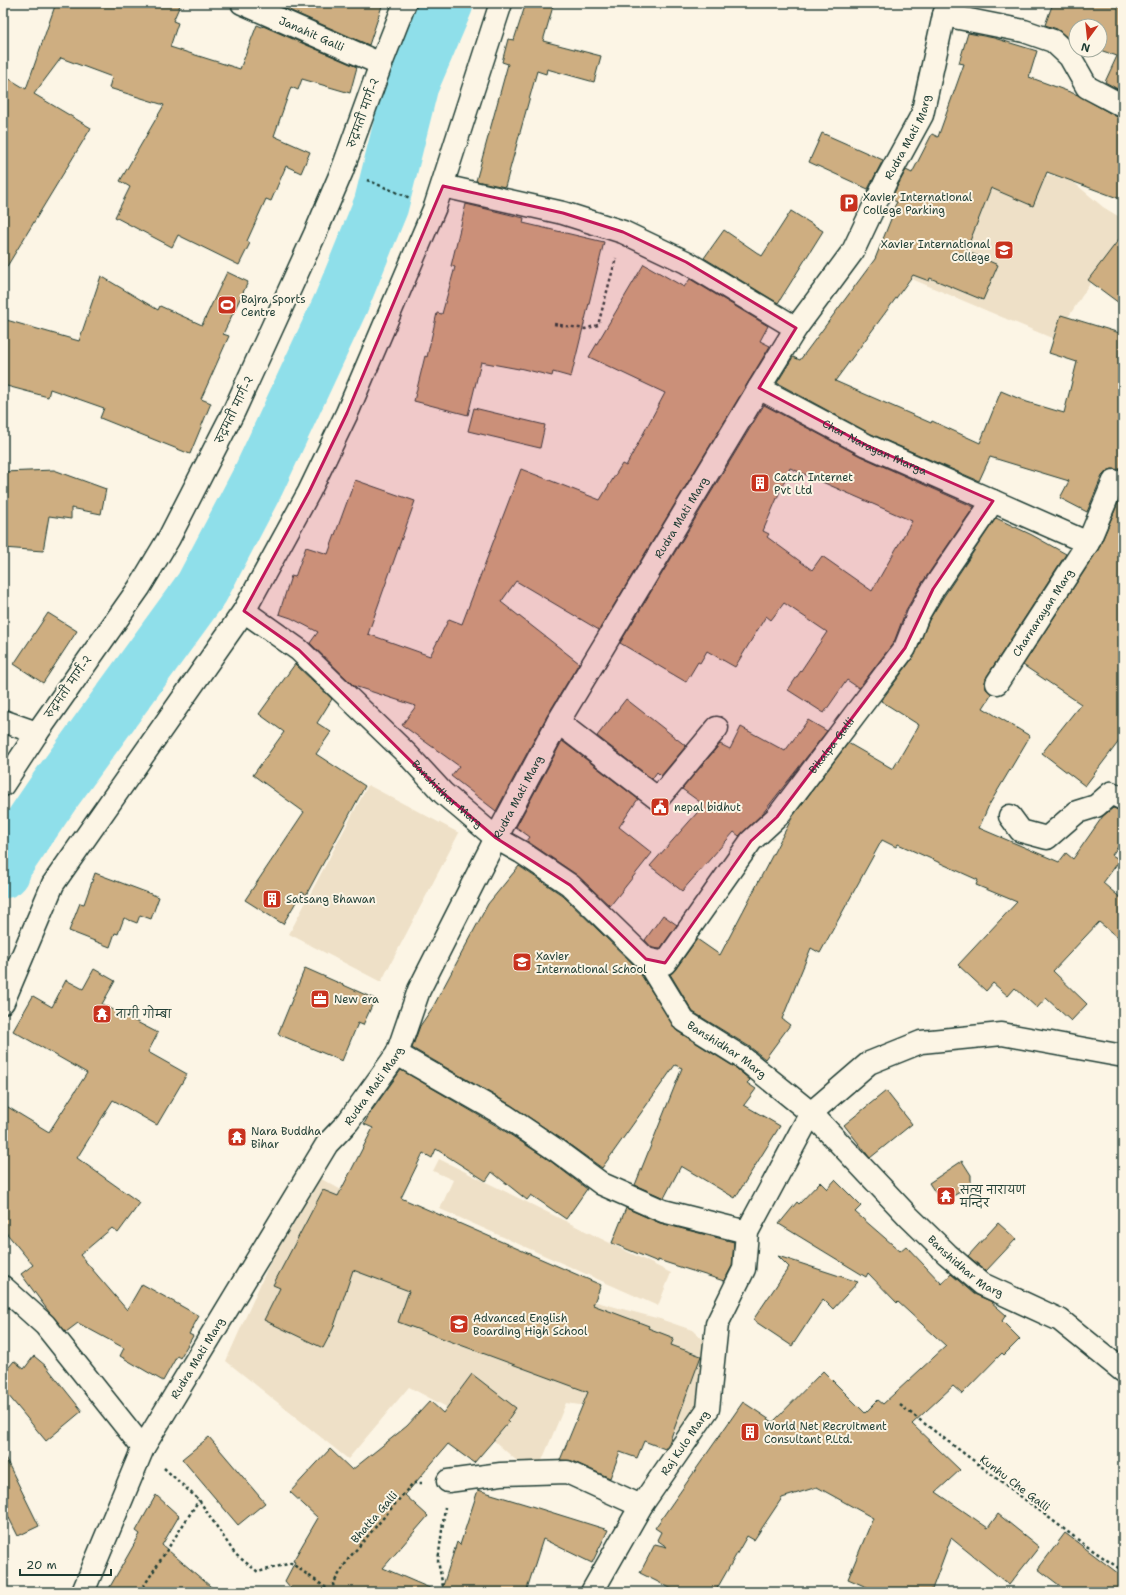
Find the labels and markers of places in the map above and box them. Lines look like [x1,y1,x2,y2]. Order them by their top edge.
place label: Xavier International College Parking [863,190,973,218]
parking icon: Xavier International College Parking [838,192,860,214]
place label: Xavier International College [881,237,991,265]
school or university icon: Xavier International College [993,239,1015,261]
place label: Bajra Sports Centre [241,292,306,320]
sports icon: Bajra Sports Centre [216,294,238,316]
place label: Catch Internet Pvt Ltd [774,470,853,498]
building icon: Catch Internet Pvt Ltd [749,472,771,494]
public building icon: nepal bidhut [649,796,671,818]
place label: nepal bidhut [674,800,741,815]
building icon: Satsang Bhawan [261,888,283,910]
place label: Satsang Bhawan [286,892,376,907]
place label: Xavier International School [536,949,647,977]
school or university icon: Xavier International School [511,951,533,973]
office icon: New era [309,988,331,1010]
place label: New era [334,992,379,1007]
temple icon: नागी गोम्बा [91,1003,113,1025]
place label: नागी गोम्बा [115,1005,173,1022]
place label: Nara Buddha Bihar [251,1124,321,1152]
temple icon: Nara Buddha Bihar [226,1126,248,1148]
place label: सत्य नारायण मन्दिर [959,1183,1027,1211]
temple icon: सत्य नारायण मन्दिर [935,1185,957,1207]
place label: Advanced English Boarding High School [473,1311,588,1339]
school or university icon: Advanced English Boarding High School [448,1313,470,1335]
place label: World Net Recruitment Consultant P.Ltd. [764,1419,887,1447]
building icon: World Net Recruitment Consultant P.Ltd. [739,1421,761,1443]

